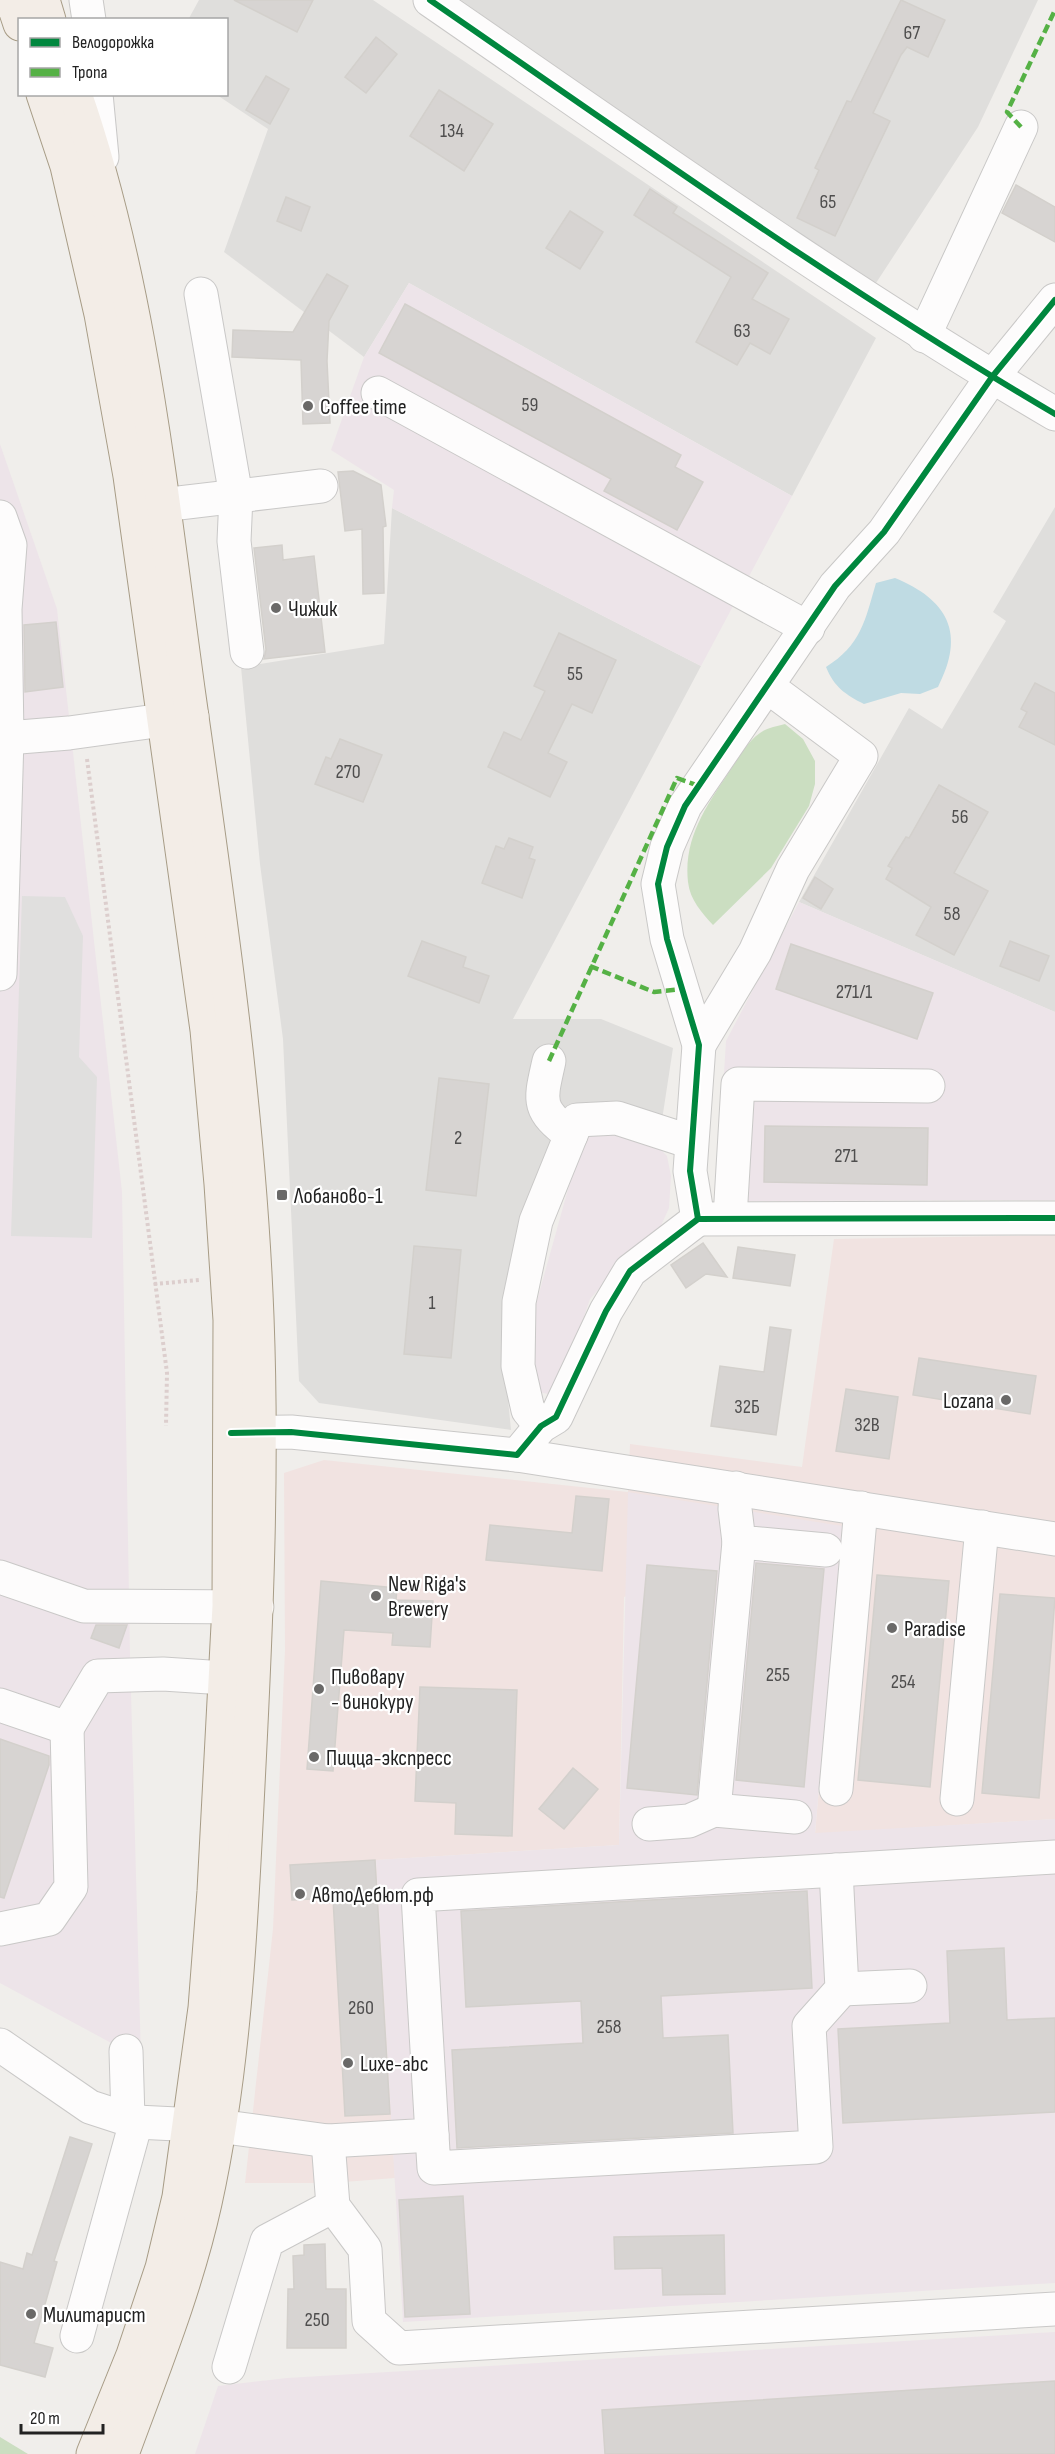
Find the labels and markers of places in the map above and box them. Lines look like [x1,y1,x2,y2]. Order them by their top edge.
place label: Coffee time [320,394,407,421]
marker: Coffee time [301,399,315,413]
place label: Чижик [288,596,338,623]
marker: Чижик [269,601,283,615]
place label: Лобаново-1 [293,1183,383,1210]
marker: Лобаново-1 [275,1188,289,1202]
place label: Lozana [943,1388,994,1415]
marker: Lozana [999,1393,1013,1407]
place label: New Riga's Brewery [388,1571,467,1623]
marker: New Riga's Brewery [369,1589,383,1603]
place label: Paradise [904,1616,966,1643]
marker: Paradise [885,1621,899,1635]
place label: Пивовару - винокуру [331,1664,414,1716]
marker: Пивовару - винокуру [312,1682,326,1696]
place label: Пицца-экспресс [326,1745,452,1772]
marker: Пицца-экспресс [307,1750,321,1764]
place label: АвтоДебют.рф [311,1882,434,1909]
marker: АвтоДебют.рф [293,1887,307,1901]
place label: Luxe-abc [360,2051,429,2078]
marker: Luxe-abc [341,2056,355,2070]
place label: Милитарист [43,2302,146,2329]
marker: Милитарист [24,2307,38,2321]

